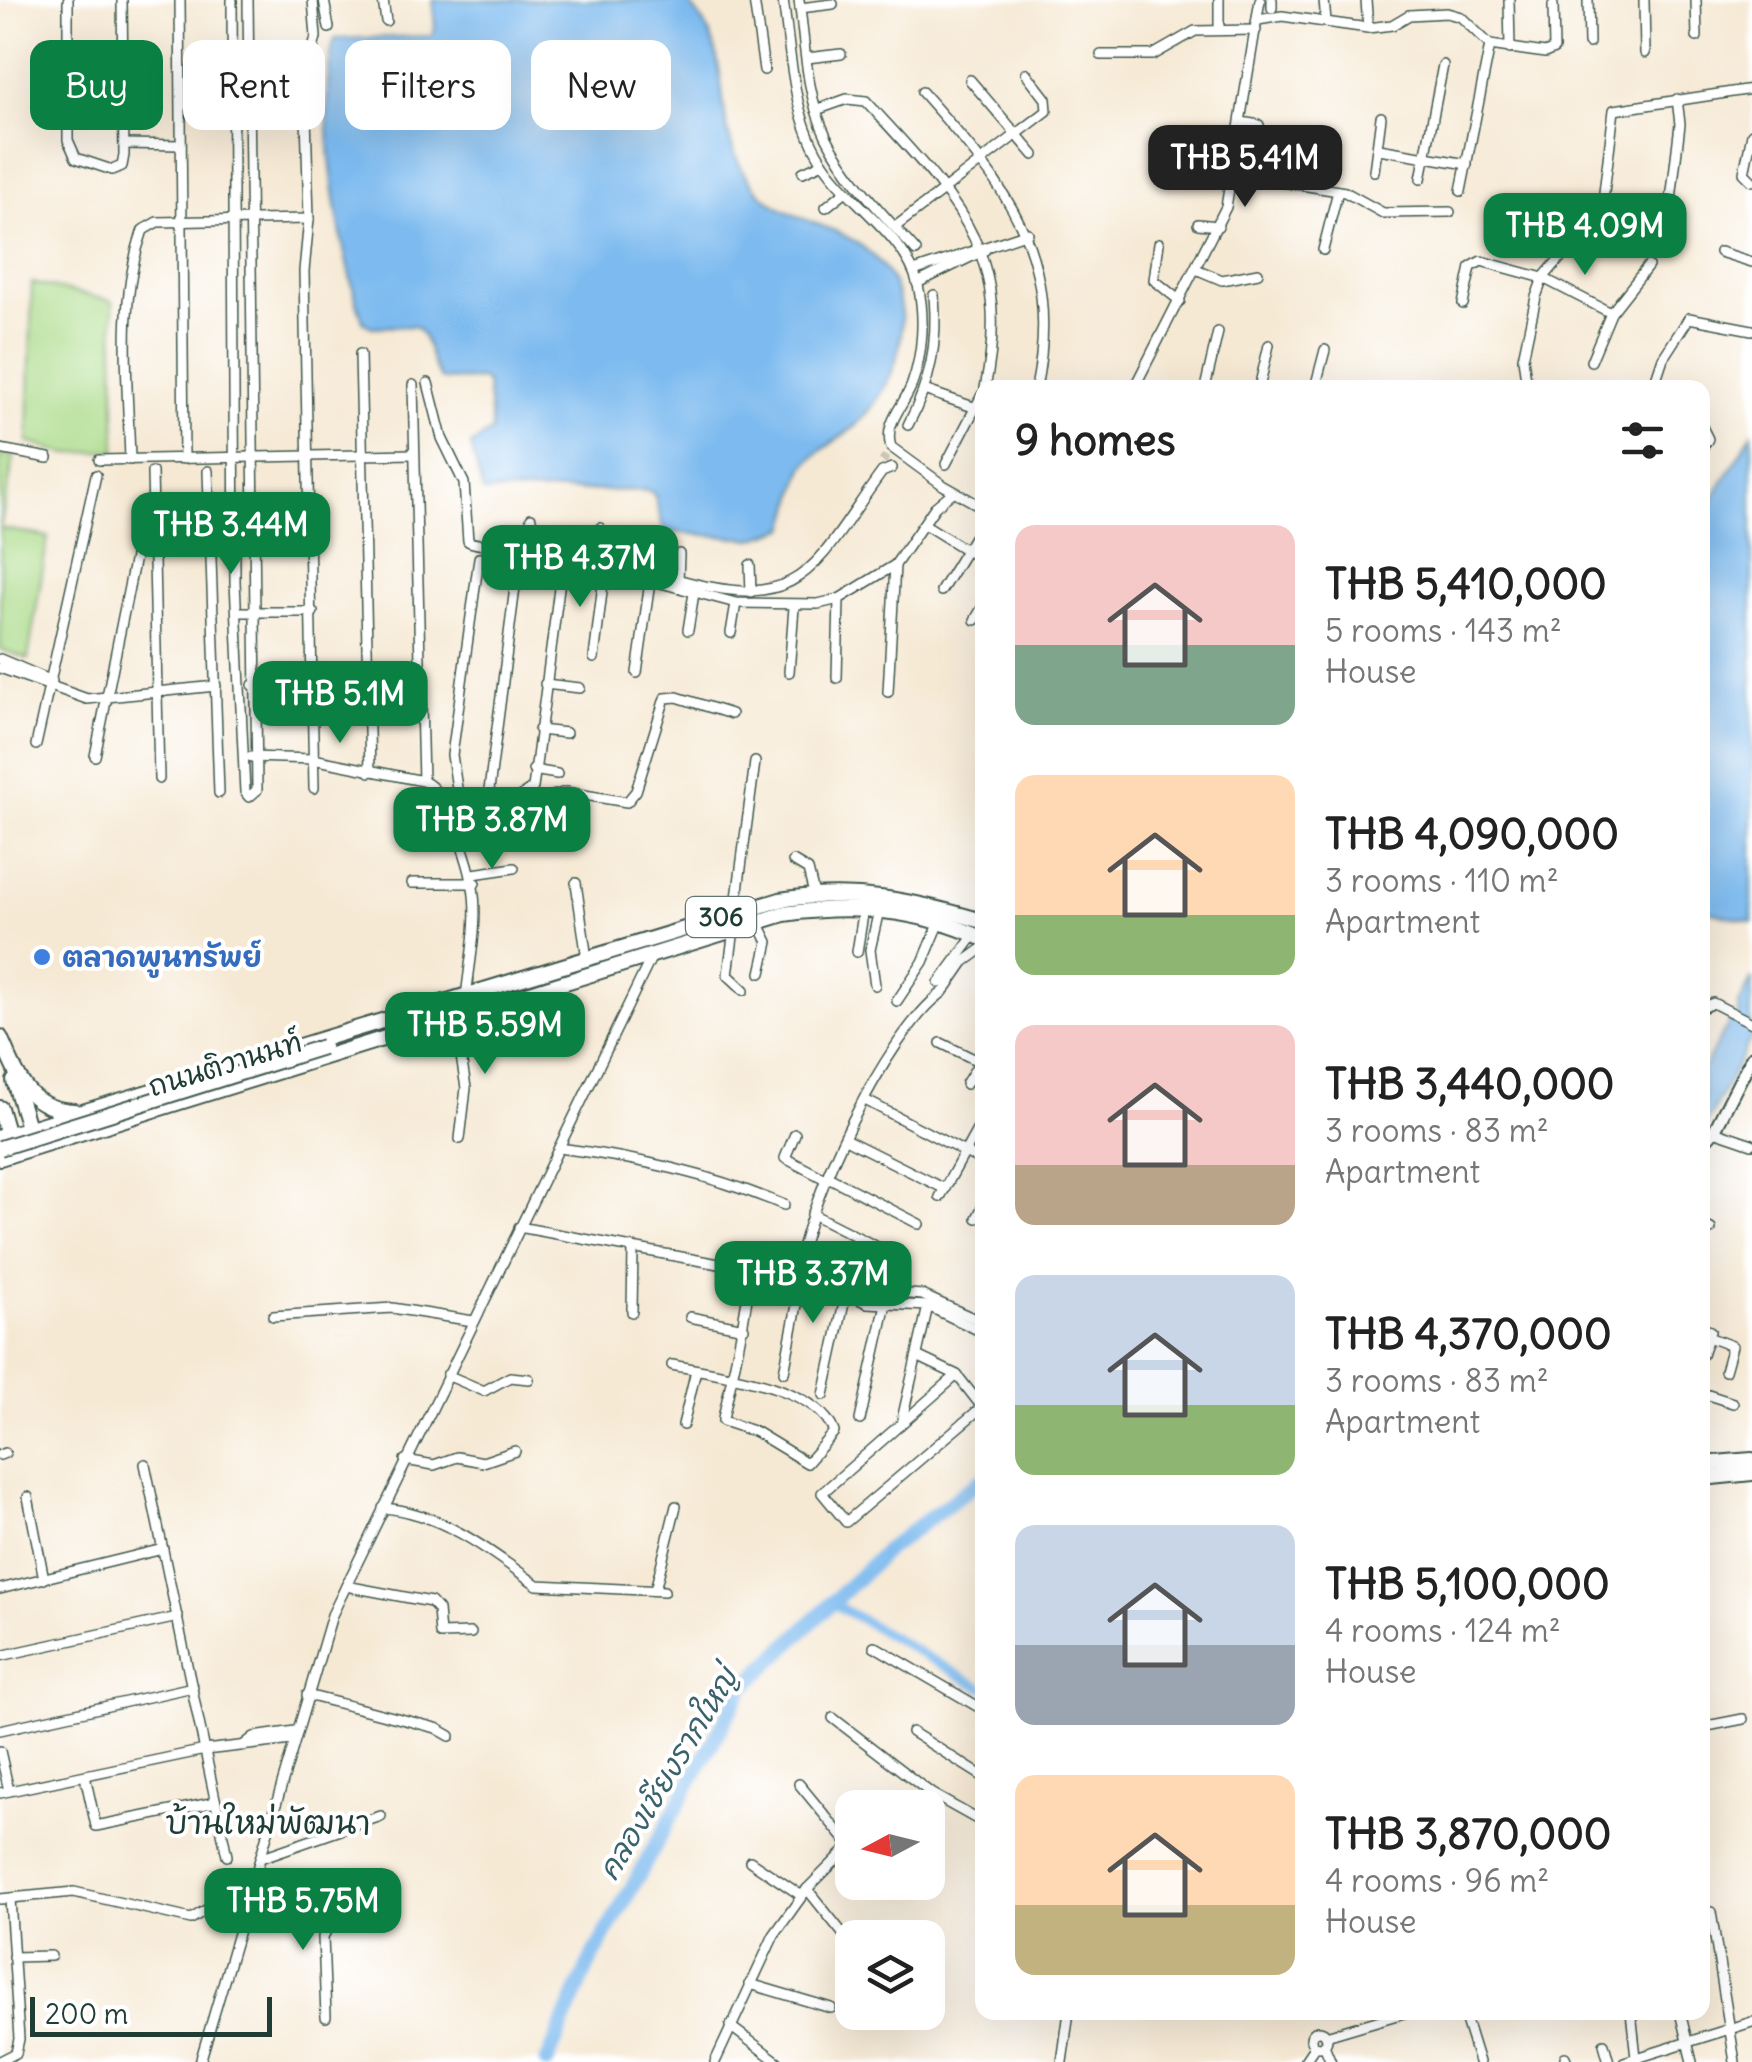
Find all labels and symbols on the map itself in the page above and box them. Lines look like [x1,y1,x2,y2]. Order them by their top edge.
pin: THB 5.41M [1131,125,1359,210]
pin: THB 4.09M [1471,193,1699,278]
pin: THB 3.44M [117,492,345,577]
pin: THB 4.37M [466,525,694,610]
pin: THB 5.1M [237,661,443,746]
pin: THB 3.87M [378,787,606,872]
road number: 306 [686,897,756,937]
place label: ตลาดพูนทรัพย์ [62,939,262,978]
marker: ตลาดพูนทรัพย์ [31,946,53,968]
pin: THB 5.59M [371,992,599,1077]
street label: ถนนติวานนท์ [143,1023,306,1104]
pin: THB 3.37M [699,1241,927,1326]
water label: คลองเชียงรากใหญ่ [589,1656,748,1886]
north arrow [835,1790,945,1900]
district label: บ้านใหม่พัฒนา [165,1802,371,1843]
pin: THB 5.75M [189,1868,417,1953]
scale bar [30,1992,272,2036]

